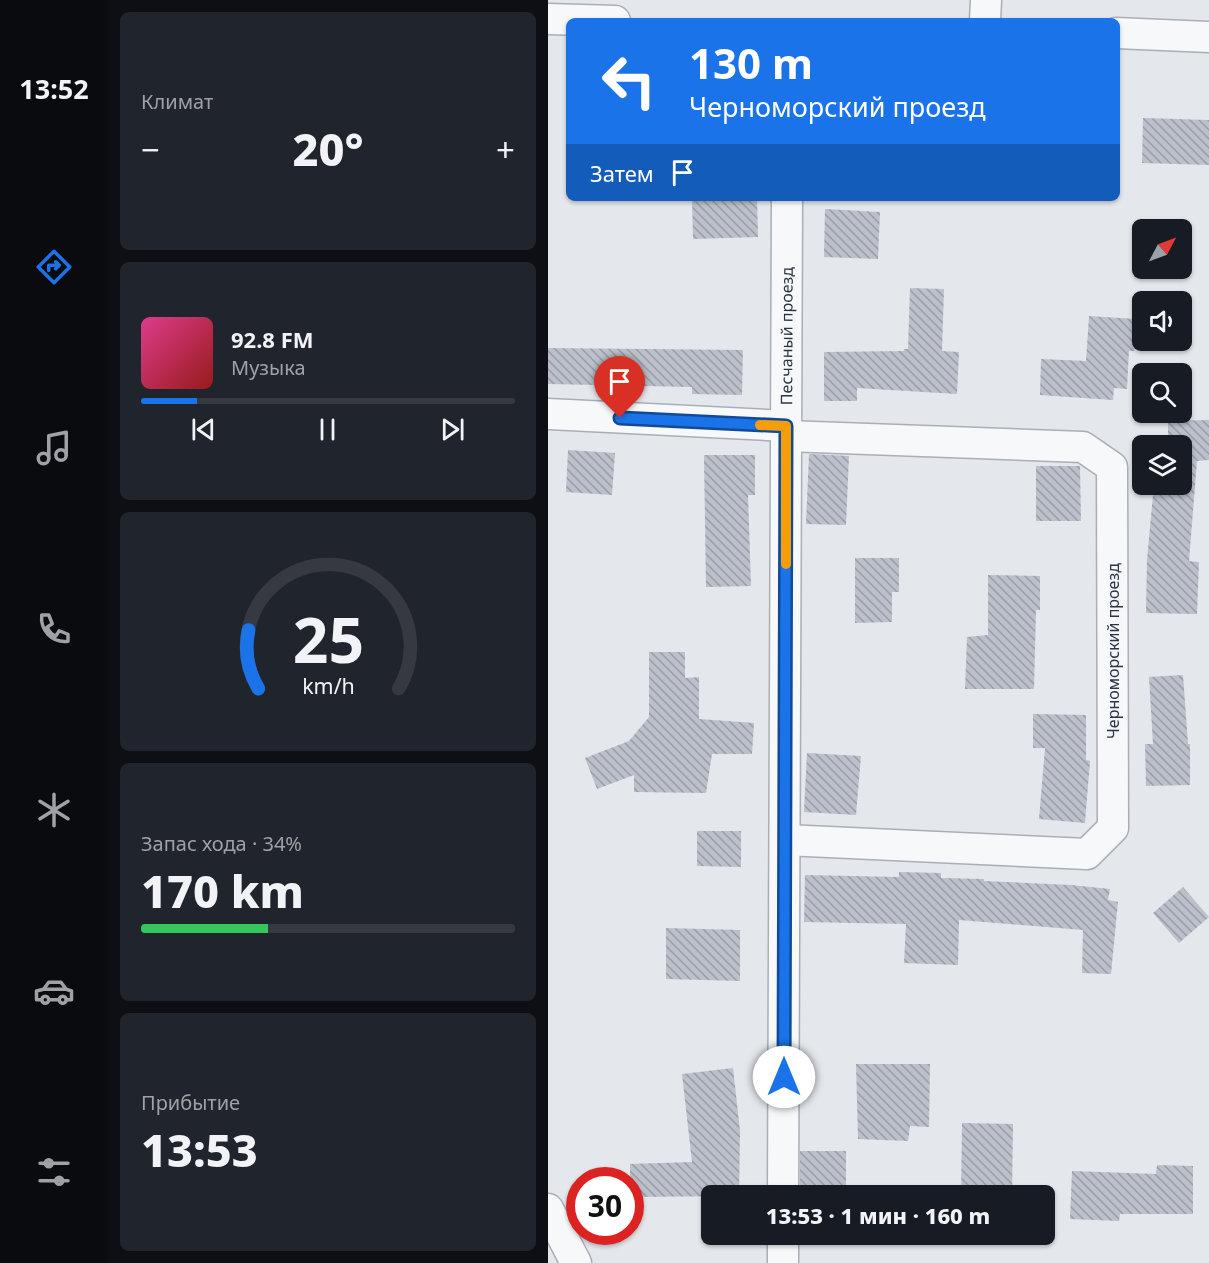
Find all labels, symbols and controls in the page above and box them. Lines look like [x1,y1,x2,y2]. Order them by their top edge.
text: 130 m [689,34,813,91]
icon: left [590,42,668,120]
text: 13:52 [19,70,89,107]
text: Климат [141,88,213,115]
text: Черноморский проезд [689,88,986,125]
text: 20° [292,118,364,179]
text: − [141,127,160,172]
text: + [496,127,515,172]
icon: arrive [666,156,699,189]
text: Затем [590,158,654,188]
north arrow [1132,219,1192,279]
map controls [1132,219,1192,495]
icon: directions [33,246,75,288]
street label: Песчаный проезд [775,267,798,405]
button: sound [1132,291,1192,351]
text: 92.8 FM [231,324,313,354]
text: Музыка [231,354,306,381]
pin [594,356,645,418]
button: search [1132,363,1192,423]
icon: arrive [603,365,636,398]
icon: previous [187,413,220,446]
icon: pause [311,413,344,446]
icon: next [436,413,469,446]
icon: music [33,427,75,469]
button: layers [1132,435,1192,495]
street label: Черноморский проезд [1102,563,1124,739]
text: 25 [292,596,364,681]
icon: phone [33,608,75,650]
text: km/h [302,671,354,700]
icon: climate [33,789,75,831]
text: Запас хода · 34% [141,830,302,857]
text: 170 km [141,860,304,921]
icon: car [33,970,75,1012]
position arrow [752,1045,816,1109]
text: Прибытие [141,1089,240,1116]
text: 13:53 [141,1119,258,1180]
icon: filters [33,1151,75,1193]
speed limit sign: 30 [566,1167,644,1245]
text: 13:53 · 1 мин · 160 m [766,1200,990,1230]

